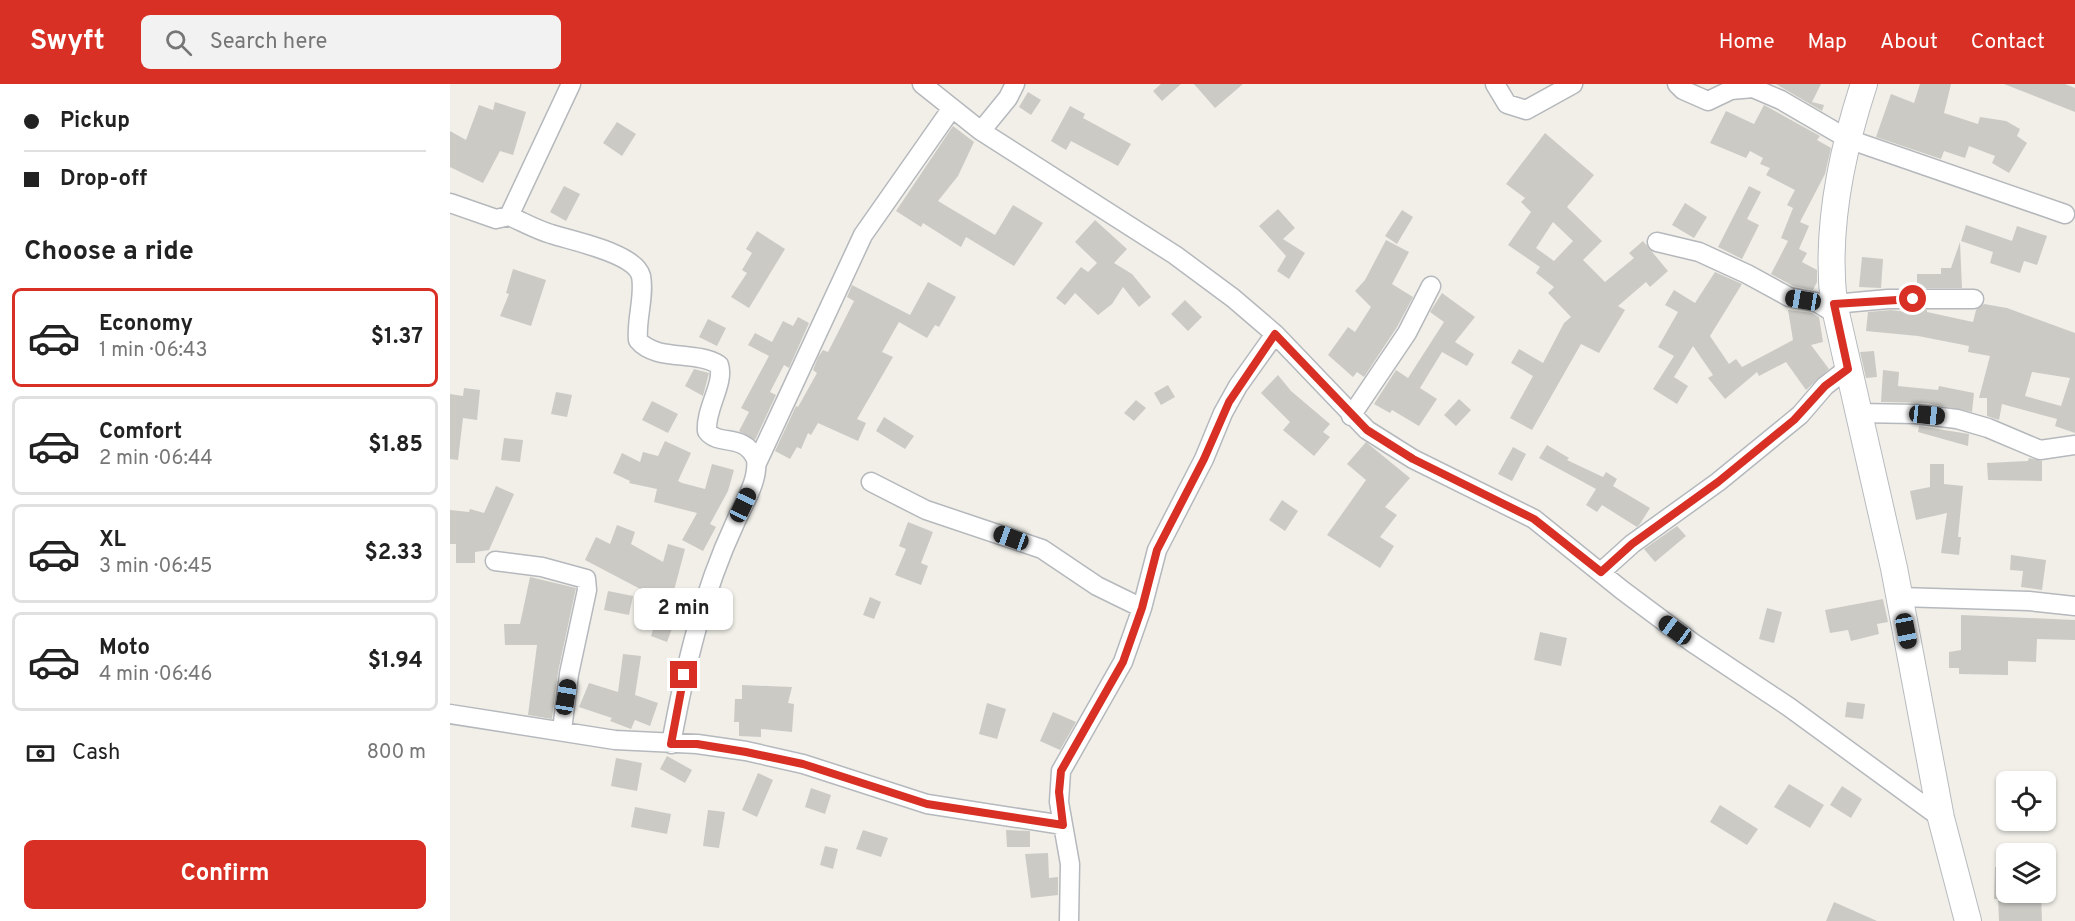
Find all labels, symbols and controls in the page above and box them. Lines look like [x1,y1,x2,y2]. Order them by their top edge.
search box [141,15,561,69]
text: Swyft [30,24,105,60]
icon: search [162,26,195,59]
text: Search here [210,29,327,56]
text: Home [1719,29,1775,56]
text: Map [1808,29,1847,56]
text: About [1880,29,1938,56]
text: Contact [1971,29,2045,56]
text: Pickup [60,108,130,135]
text: Drop-off [60,166,147,193]
text: Choose a ride [24,235,194,269]
route start [1899,285,1926,312]
car [1784,288,1822,312]
icon: car [27,311,81,365]
text: Economy [99,311,193,338]
text: $1.37 [371,324,423,351]
text: 1 min · 06:43 [99,338,208,364]
car [1908,404,1946,426]
icon: car [27,419,81,473]
text: Comfort [99,419,182,446]
text: $1.85 [368,432,423,459]
text: 2 min · 06:44 [99,446,213,472]
car [727,485,759,525]
car [991,523,1031,553]
icon: car [27,527,81,581]
text: XL [99,527,126,554]
text: $2.33 [365,540,423,567]
text: 3 min · 06:45 [99,554,213,580]
callout: 2 min [634,588,734,630]
text: 2 min [657,596,710,622]
car [1655,612,1695,648]
car [1894,612,1918,650]
icon: car [27,635,81,689]
text: Moto [99,635,150,662]
text: $1.94 [368,648,423,675]
route end [670,661,697,688]
text: 4 min · 06:46 [99,662,212,688]
car [554,678,578,716]
icon: cash [24,737,57,770]
text: Cash [72,740,121,767]
text: 800 m [367,740,426,766]
map controls [1996,771,2056,903]
button: locate [1996,771,2056,831]
button: Confirm [24,840,426,909]
button: layers [1996,843,2056,903]

